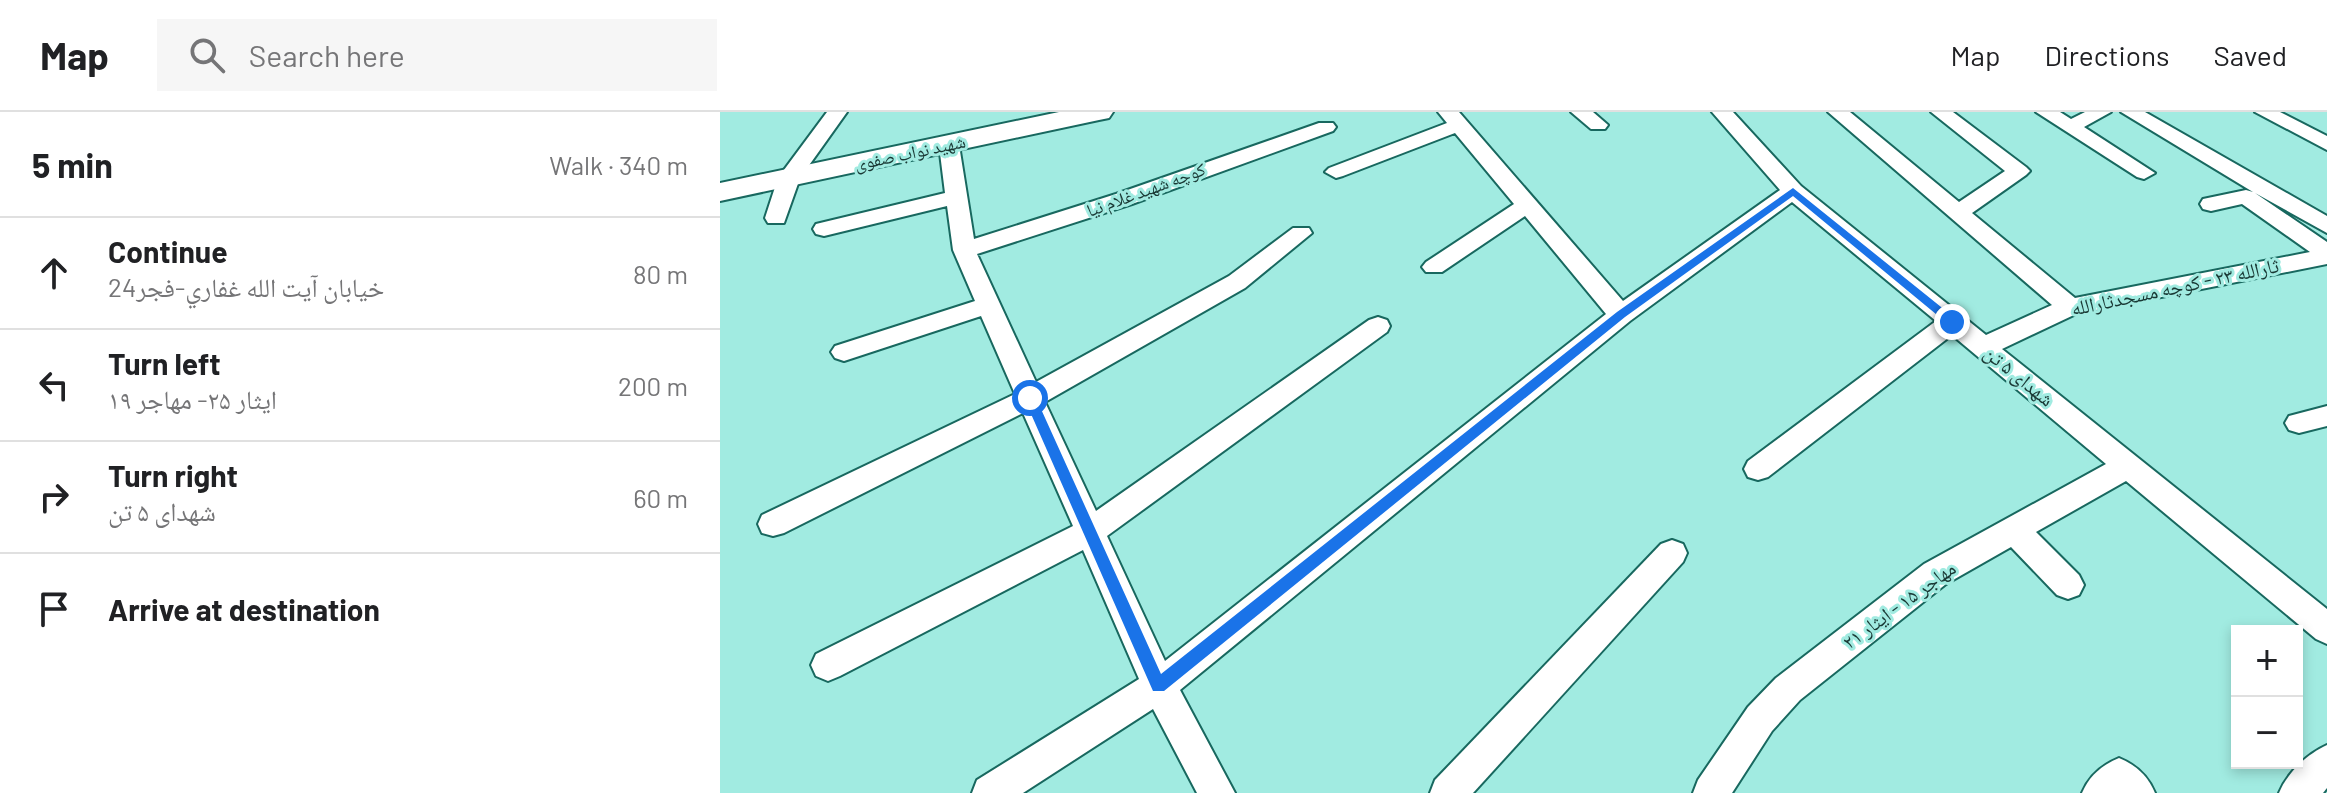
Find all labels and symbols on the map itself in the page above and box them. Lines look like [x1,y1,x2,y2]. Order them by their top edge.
street label: شهید نواب صفوی [852,130,968,176]
street label: کوچه شهید غلام نیا [1083,157,1209,223]
street label: ثارالله ۲۳ - كوچه مسجدثارالله [2069,252,2281,320]
route end [1934,304,1970,340]
street label: شهدای ۵ تن [1979,340,2059,411]
route start [1012,380,1048,416]
street label: مهاجر ۱۵ - ایثار ۲۱ [1837,555,1960,654]

